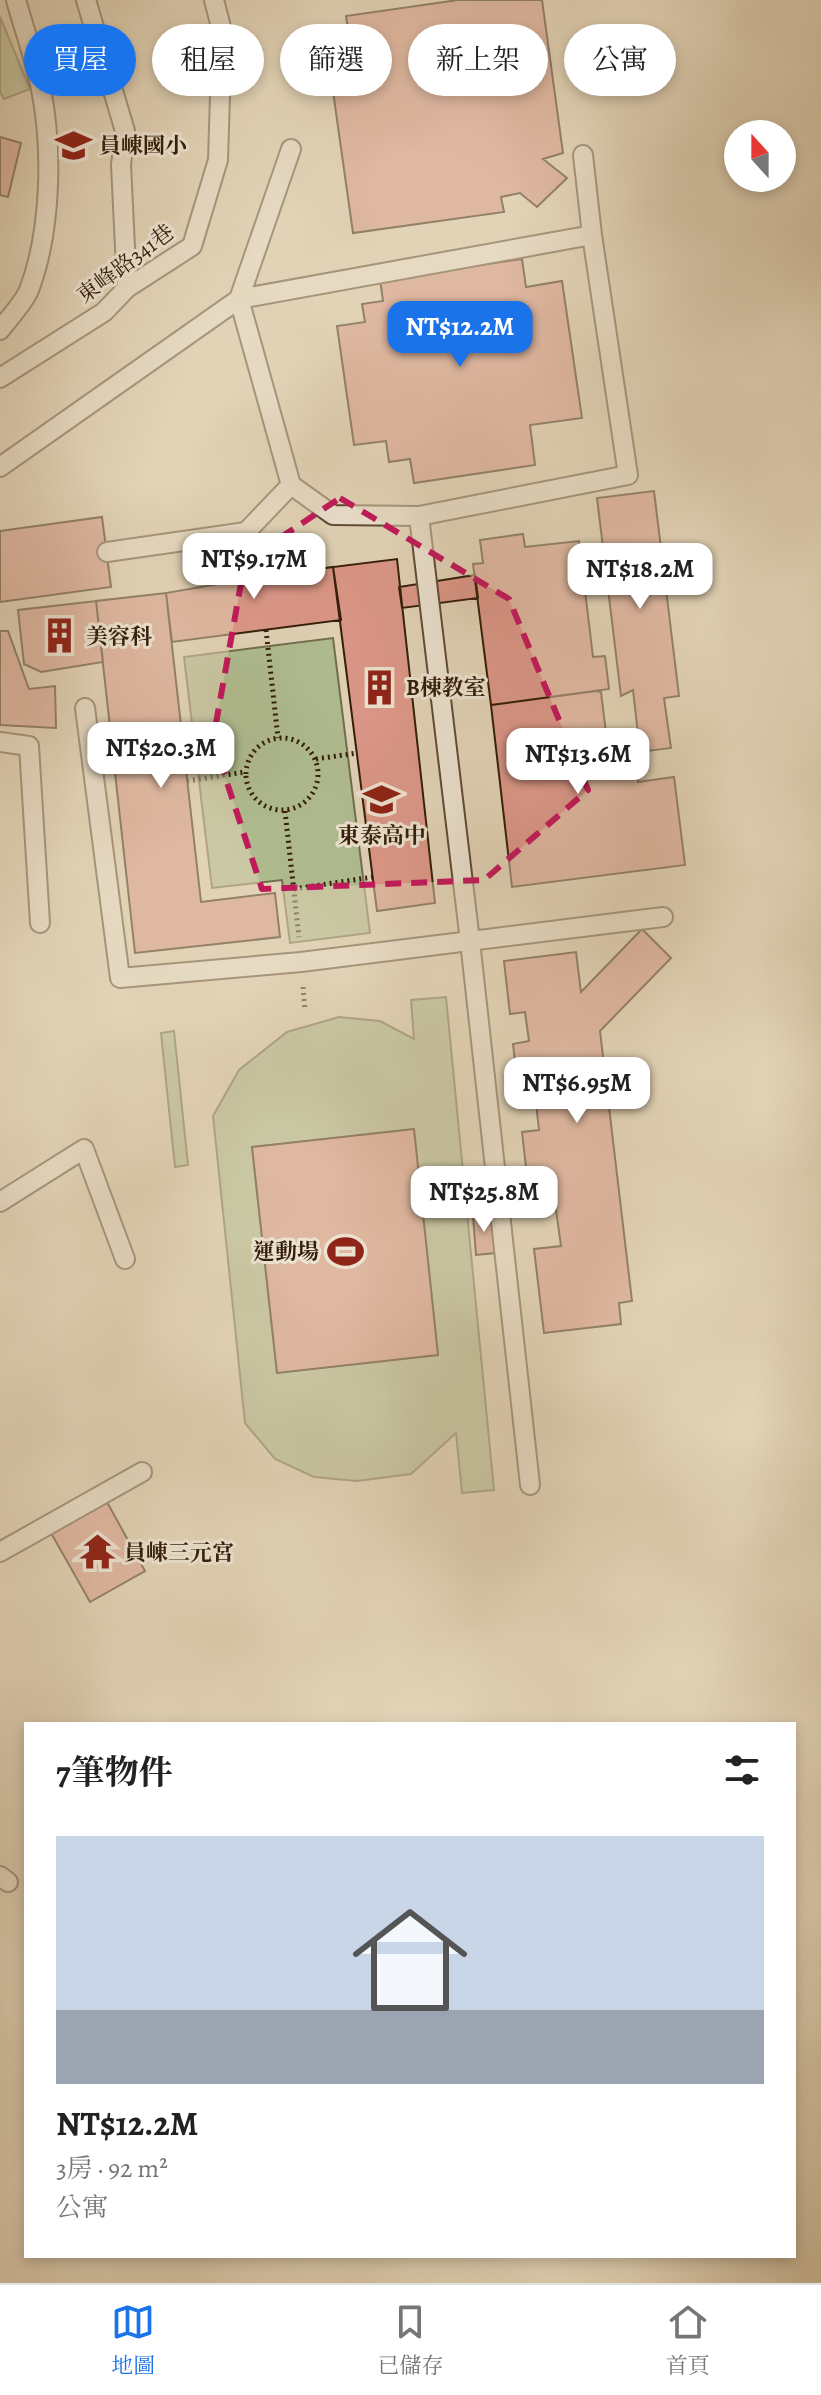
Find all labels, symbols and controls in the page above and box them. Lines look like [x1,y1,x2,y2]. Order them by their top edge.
chip: 買屋 [24,24,136,96]
chip: 租屋 [152,24,264,96]
chip: 篩選 [280,24,392,96]
chip: 新上架 [408,24,548,96]
chip: 公寓 [564,24,676,96]
north arrow [724,120,796,192]
map controls [724,120,796,192]
school or university icon: 員崠國小 [54,126,92,164]
place label: 員崠國小 [99,131,187,161]
street label: 東峰路341巷 [71,217,180,310]
pin: NT$12.2M [377,301,543,369]
text: NT$12.2M [406,309,514,344]
pin: NT$9.17M [171,533,337,601]
text: NT$9.17M [201,541,307,576]
pin: NT$18.2M [557,543,723,611]
text: NT$18.2M [586,551,694,586]
building icon: 美容科 [41,617,79,655]
place label: 美容科 [86,622,152,652]
building icon: B棟教室 [361,668,399,706]
place label: B棟教室 [406,673,486,703]
pin: NT$20.3M [78,722,244,790]
pin: NT$13.6M [495,728,661,796]
text: NT$20.3M [105,730,217,765]
text: NT$13.6M [524,736,632,771]
school or university icon: 東泰高中 [363,780,401,818]
place label: 東泰高中 [338,821,426,851]
pin: NT$6.95M [494,1057,660,1125]
text: NT$6.95M [522,1065,632,1100]
pin: NT$25.8M [401,1166,567,1234]
text: NT$25.8M [429,1174,539,1209]
sports icon: 運動場 [326,1232,364,1270]
place label: 運動場 [253,1237,319,1267]
temple icon: 員崠三元宮 [79,1533,117,1571]
place label: 員崠三元宮 [124,1538,234,1568]
icon: filters [720,1748,764,1792]
text: 7筆物件 [56,1749,173,1796]
icon: home [338,1888,482,2032]
text: NT$12.2M [56,2100,198,2147]
text: 3房 · 92 m² [56,2151,168,2186]
text: 公寓 [56,2190,108,2225]
tab: 地圖 [111,2300,155,2381]
tab: 已儲存 [377,2300,444,2381]
tab: 首頁 [666,2300,710,2381]

